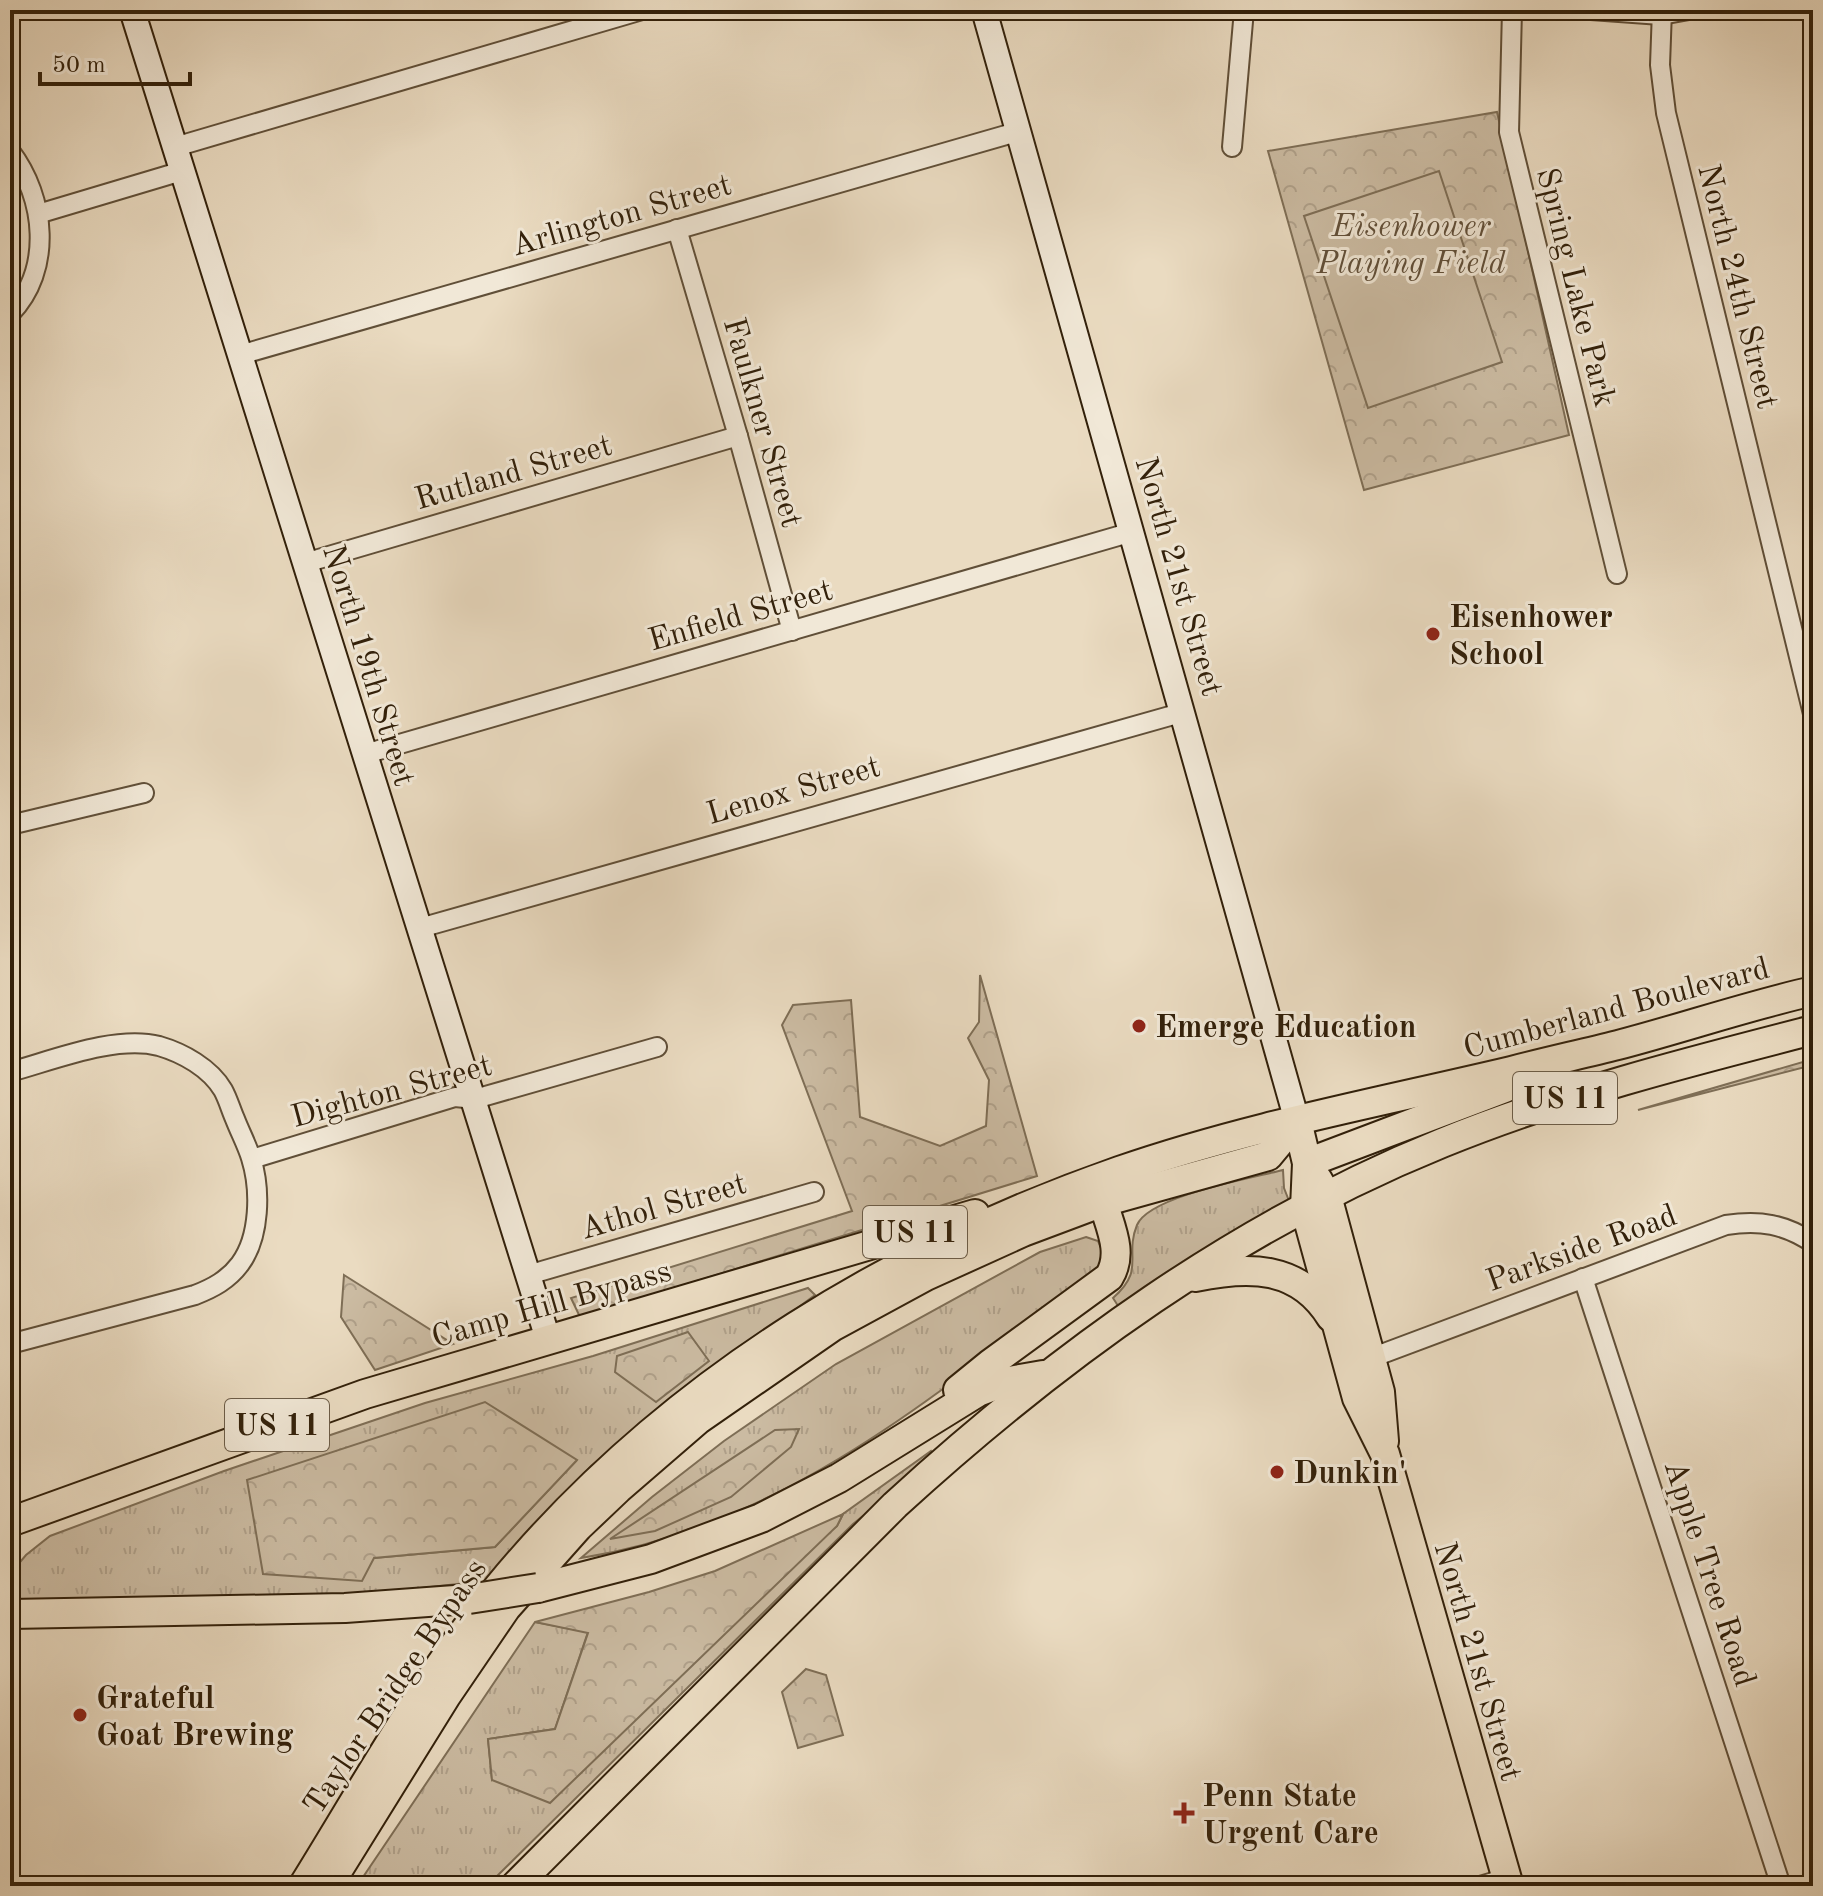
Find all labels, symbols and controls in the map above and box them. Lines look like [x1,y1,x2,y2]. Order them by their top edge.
scale bar [40,36,190,86]
text: 50 m [52,54,106,78]
street label: North 24th Street [1690,161,1782,412]
street label: Spring Lake Park [1529,165,1619,411]
street label: Arlington Street [508,170,736,264]
park label: Eisenhower Playing Field [1316,212,1506,281]
street label: Faulkner Street [716,314,806,531]
street label: Rutland Street [412,430,616,517]
street label: North 21st Street [1128,454,1227,700]
street label: North 19th Street [315,541,419,790]
street label: Enfield Street [645,575,837,658]
place label: Eisenhower School [1449,603,1613,672]
marker: Eisenhower School [1424,625,1442,643]
street label: Lenox Street [703,752,884,832]
street label: Cumberland Boulevard [1460,954,1773,1066]
place label: Emerge Education [1155,1013,1417,1045]
marker: Emerge Education [1130,1017,1148,1035]
street label: Dighton Street [288,1051,496,1135]
road number: US 11 [1513,1072,1617,1124]
street label: Athol Street [577,1169,751,1247]
street label: Parkside Road [1483,1201,1682,1299]
road number: US 11 [863,1206,967,1258]
street label: Camp Hill Bypass [428,1256,675,1355]
road number: US 11 [225,1399,329,1451]
street label: Apple Tree Road [1657,1457,1760,1691]
place label: Dunkin' [1293,1459,1406,1491]
marker: Dunkin' [1268,1463,1286,1481]
street label: North 21st Street [1427,1539,1526,1785]
street label: Taylor Bridge Bypass [299,1554,494,1821]
place label: Grateful Goat Brewing [96,1684,294,1753]
marker: Grateful Goat Brewing [71,1706,89,1724]
place label: Penn State Urgent Care [1202,1782,1379,1851]
marker: Penn State Urgent Care [1173,1802,1195,1824]

